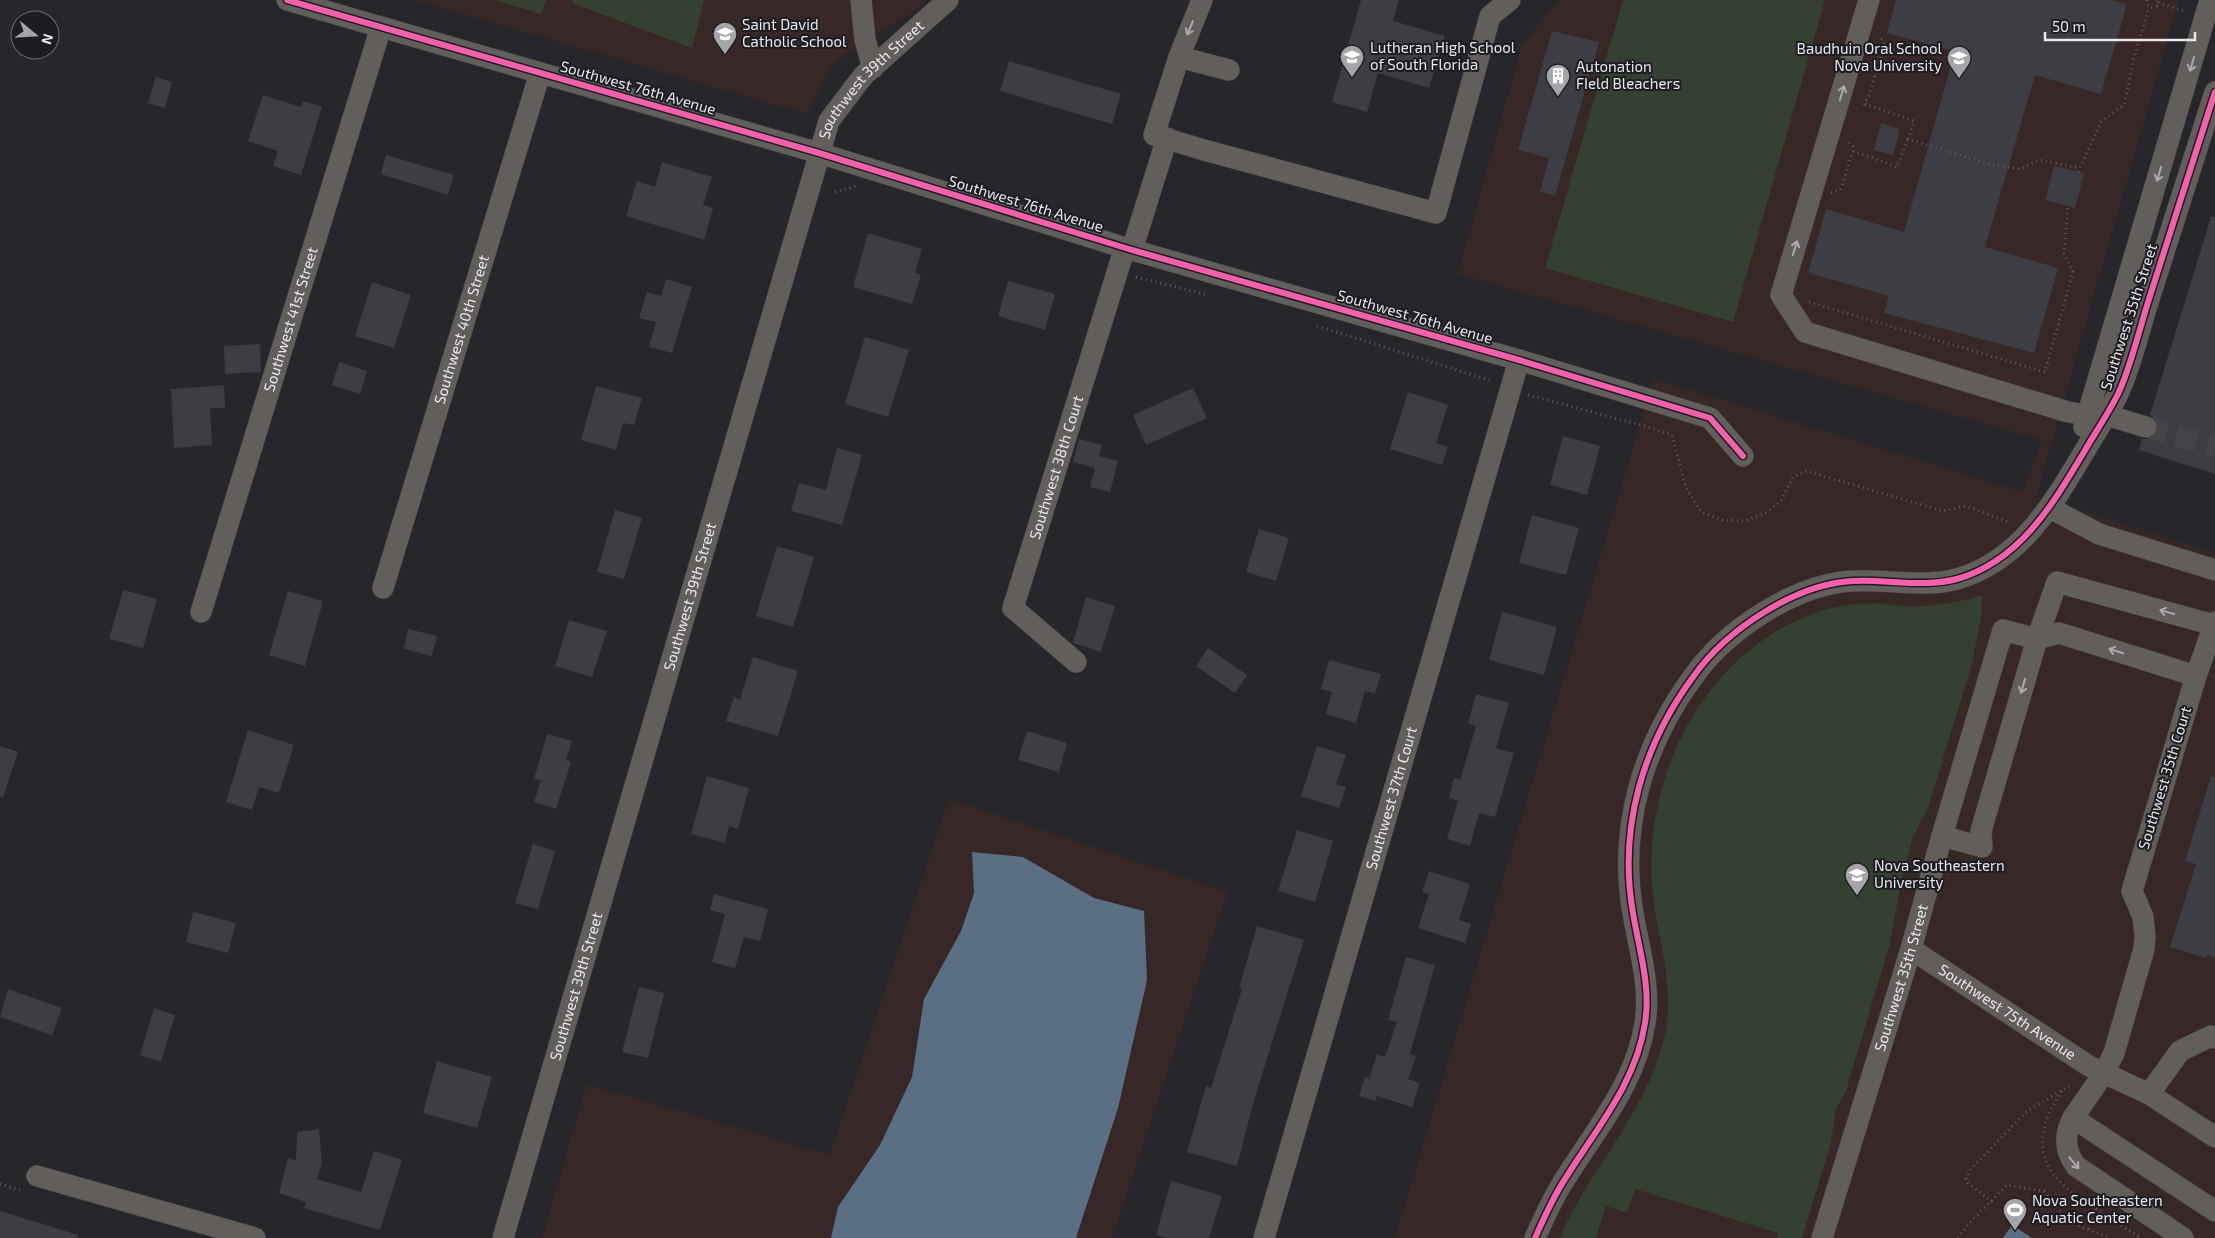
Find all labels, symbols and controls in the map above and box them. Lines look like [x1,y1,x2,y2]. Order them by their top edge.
north arrow [10,10,60,60]
scale bar [2045,10,2195,42]
place label: Saint David Catholic School [742,15,847,50]
street label: Southwest 39th Street [814,16,927,141]
text: 50 m [2052,17,2086,35]
one-way arrow [1185,20,1195,35]
school or university icon: Saint David Catholic School [712,21,738,55]
text: N [38,32,57,47]
place label: Lutheran High School of South Florida [1370,38,1516,73]
place label: Baudhuin Oral School Nova University [1797,39,1943,74]
school or university icon: Lutheran High School of South Florida [1339,44,1365,78]
school or university icon: Baudhuin Oral School Nova University [1946,45,1972,79]
one-way arrow [2186,55,2196,71]
street label: Southwest 76th Avenue [558,56,718,118]
place label: Autonation FIeld Bleachers [1576,57,1680,92]
building icon: Autonation FIeld Bleachers [1545,63,1571,97]
one-way arrow [1837,85,1847,101]
one-way arrow [2154,166,2164,182]
street label: Southwest 76th Avenue [947,171,1106,235]
one-way arrow [1791,241,1801,257]
street label: Southwest 35th Street [2096,241,2160,392]
street label: Southwest 41st Street [259,244,321,394]
street label: Southwest 40th Street [430,252,492,406]
street label: Southwest 76th Avenue [1335,285,1495,347]
street label: Southwest 38th Court [1025,393,1086,541]
street label: Southwest 39th Street [659,520,719,673]
one-way arrow [2159,606,2175,616]
one-way arrow [2109,646,2124,655]
one-way arrow [2018,677,2028,693]
street label: Southwest 35th Court [2134,704,2194,851]
street label: Southwest 37th Court [1361,724,1420,872]
place label: Nova Southeastern University [1874,856,2005,891]
school or university icon: Nova Southeastern University [1844,862,1870,896]
street label: Southwest 35th Street [1870,902,1931,1053]
street label: Southwest 39th Street [545,910,606,1062]
street label: Southwest 75th Avenue [1936,960,2080,1063]
one-way arrow [2069,1156,2080,1169]
place label: Nova Southeastern Aquatic Center [2032,1191,2163,1226]
sports icon: Nova Southeastern Aquatic Center [2002,1197,2028,1231]

